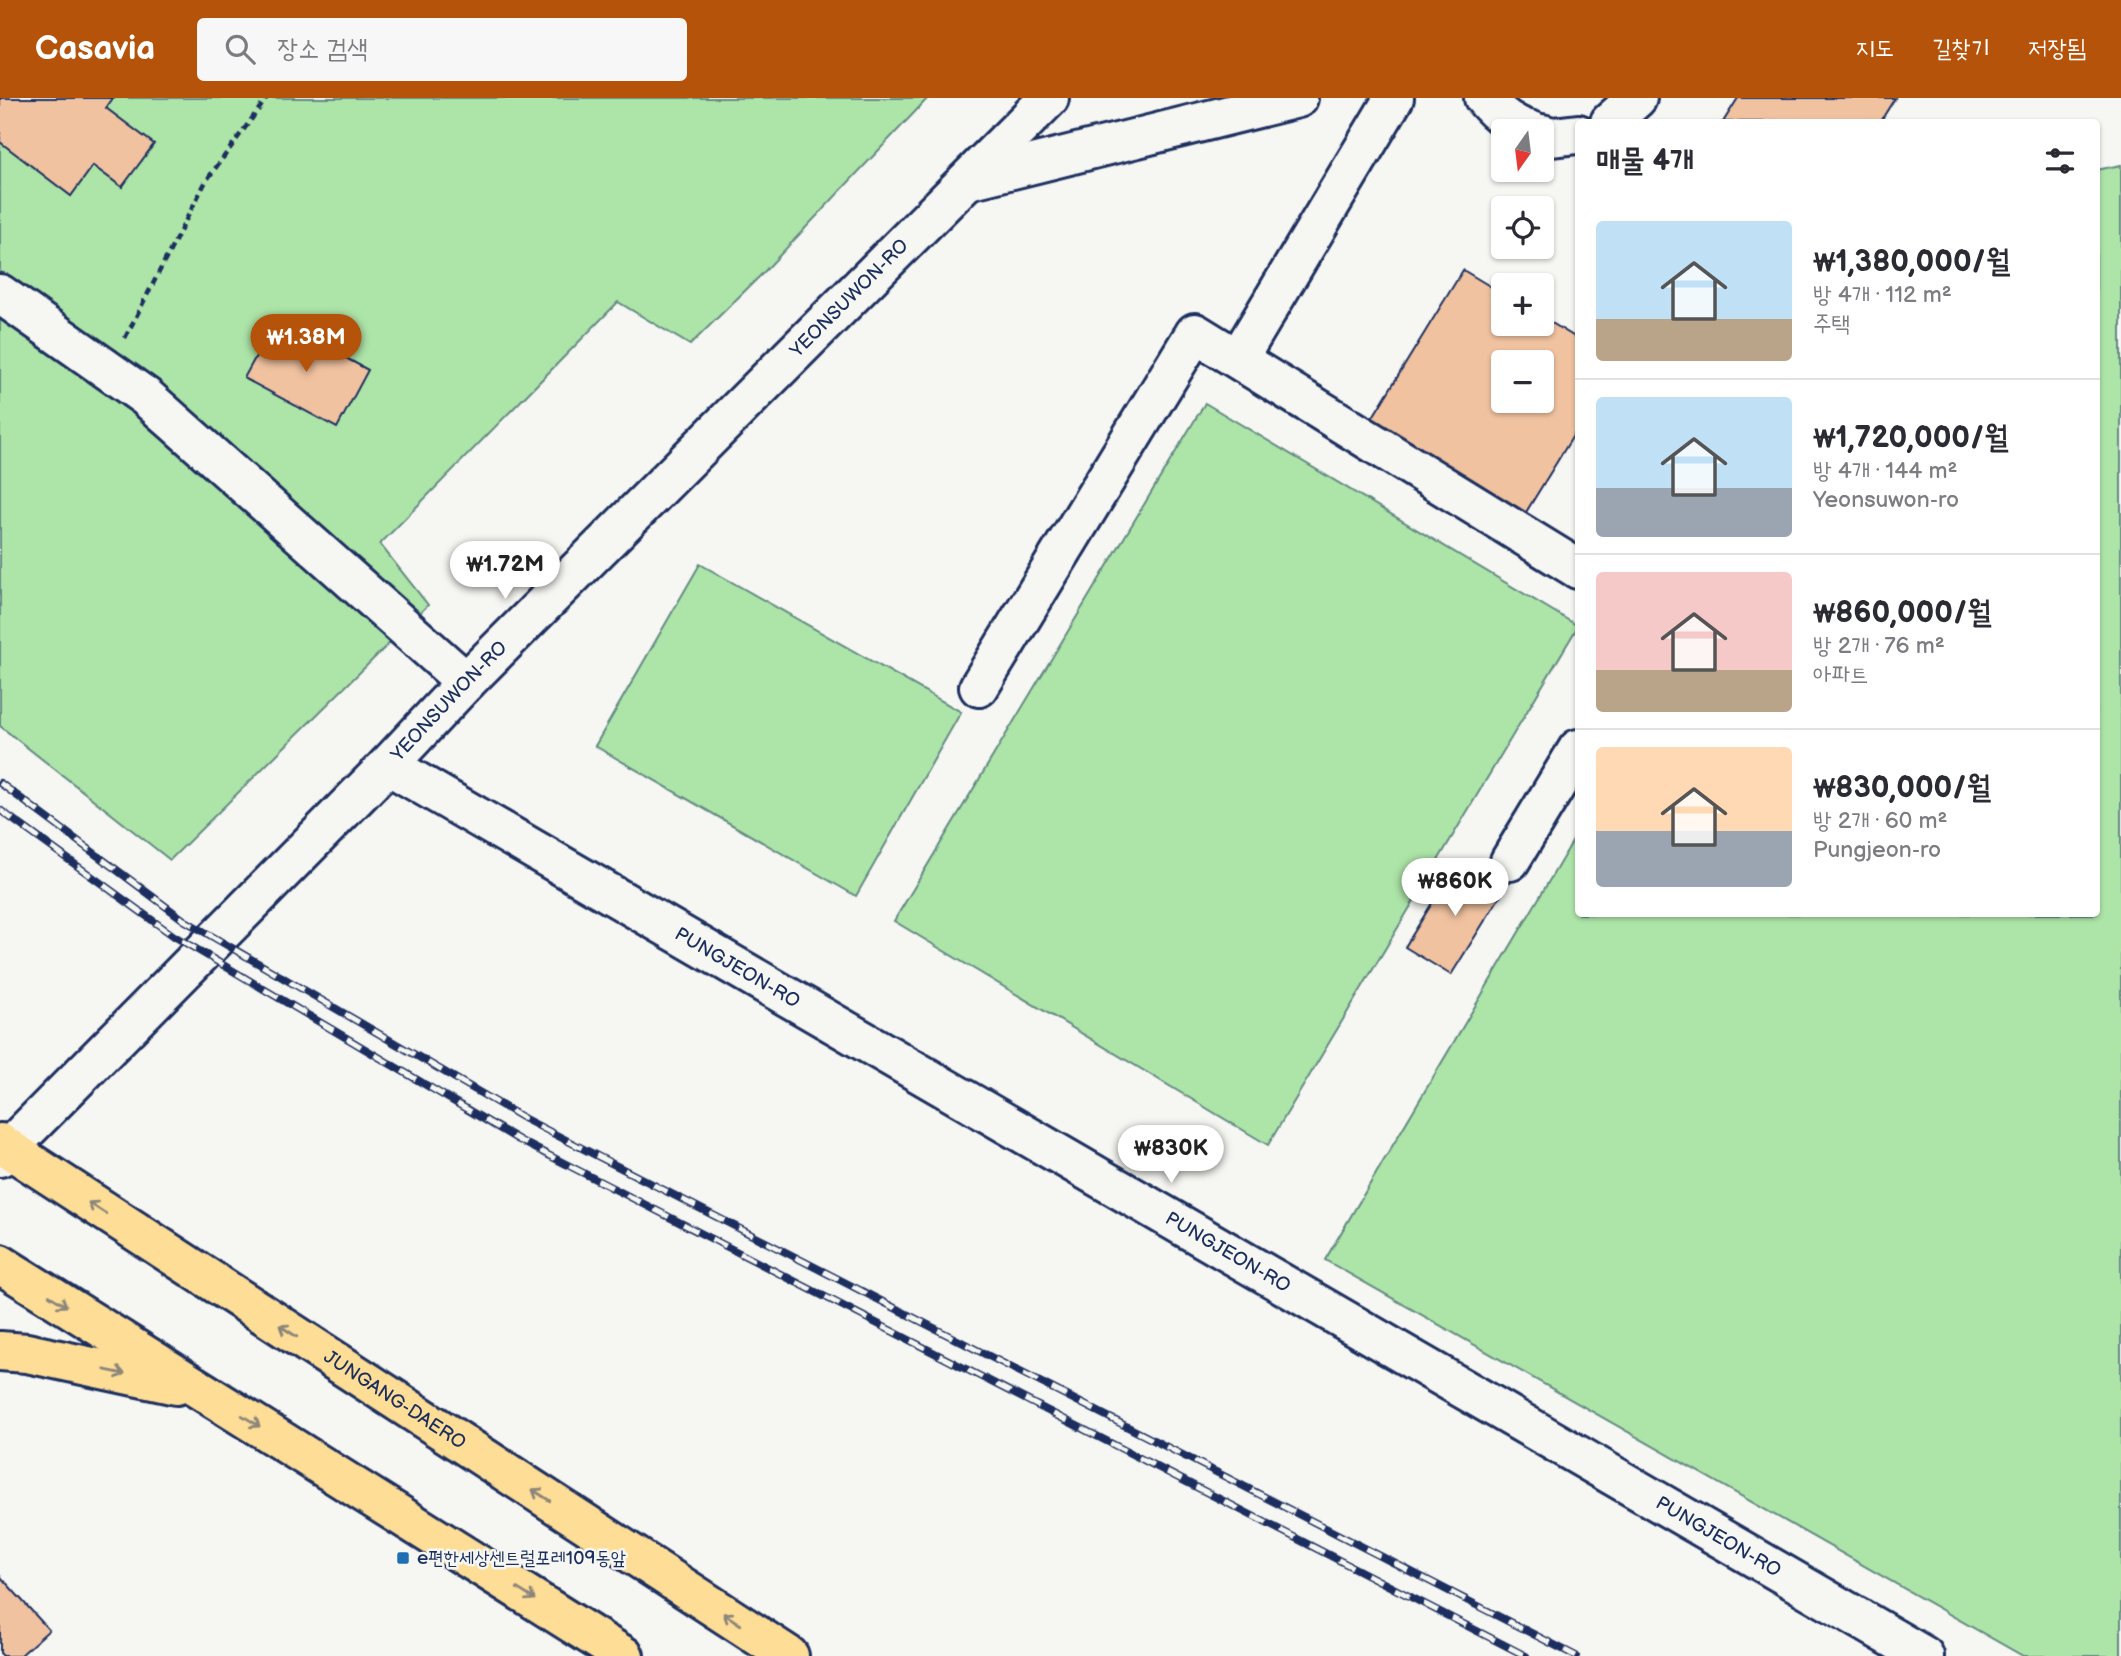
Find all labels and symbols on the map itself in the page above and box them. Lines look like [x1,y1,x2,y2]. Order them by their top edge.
north arrow [1491,119,1554,182]
street label: YEONSUWON-RO [785,234,913,363]
pin: ₩1.38M [249,314,363,374]
pin: ₩1.72M [448,542,562,601]
street label: YEONSUWON-RO [385,636,512,767]
pin: ₩860K [1406,858,1504,918]
street label: PUNGJEON-RO [671,922,804,1013]
pin: ₩830K [1122,1126,1220,1185]
one-way arrow [88,1200,108,1214]
street label: PUNGJEON-RO [1161,1207,1295,1297]
one-way arrow [47,1294,67,1308]
one-way arrow [279,1324,299,1338]
street label: JUNGANG-DAERO [319,1345,470,1454]
one-way arrow [103,1366,126,1379]
one-way arrow [240,1415,260,1429]
one-way arrow [532,1488,551,1502]
street label: PUNGJEON-RO [1652,1491,1785,1582]
place label: e편한세상센트럴포레109동앞 [417,1547,626,1570]
marker: e편한세상센트럴포레109동앞 [395,1550,411,1566]
one-way arrow [516,1588,536,1602]
one-way arrow [722,1612,742,1626]

